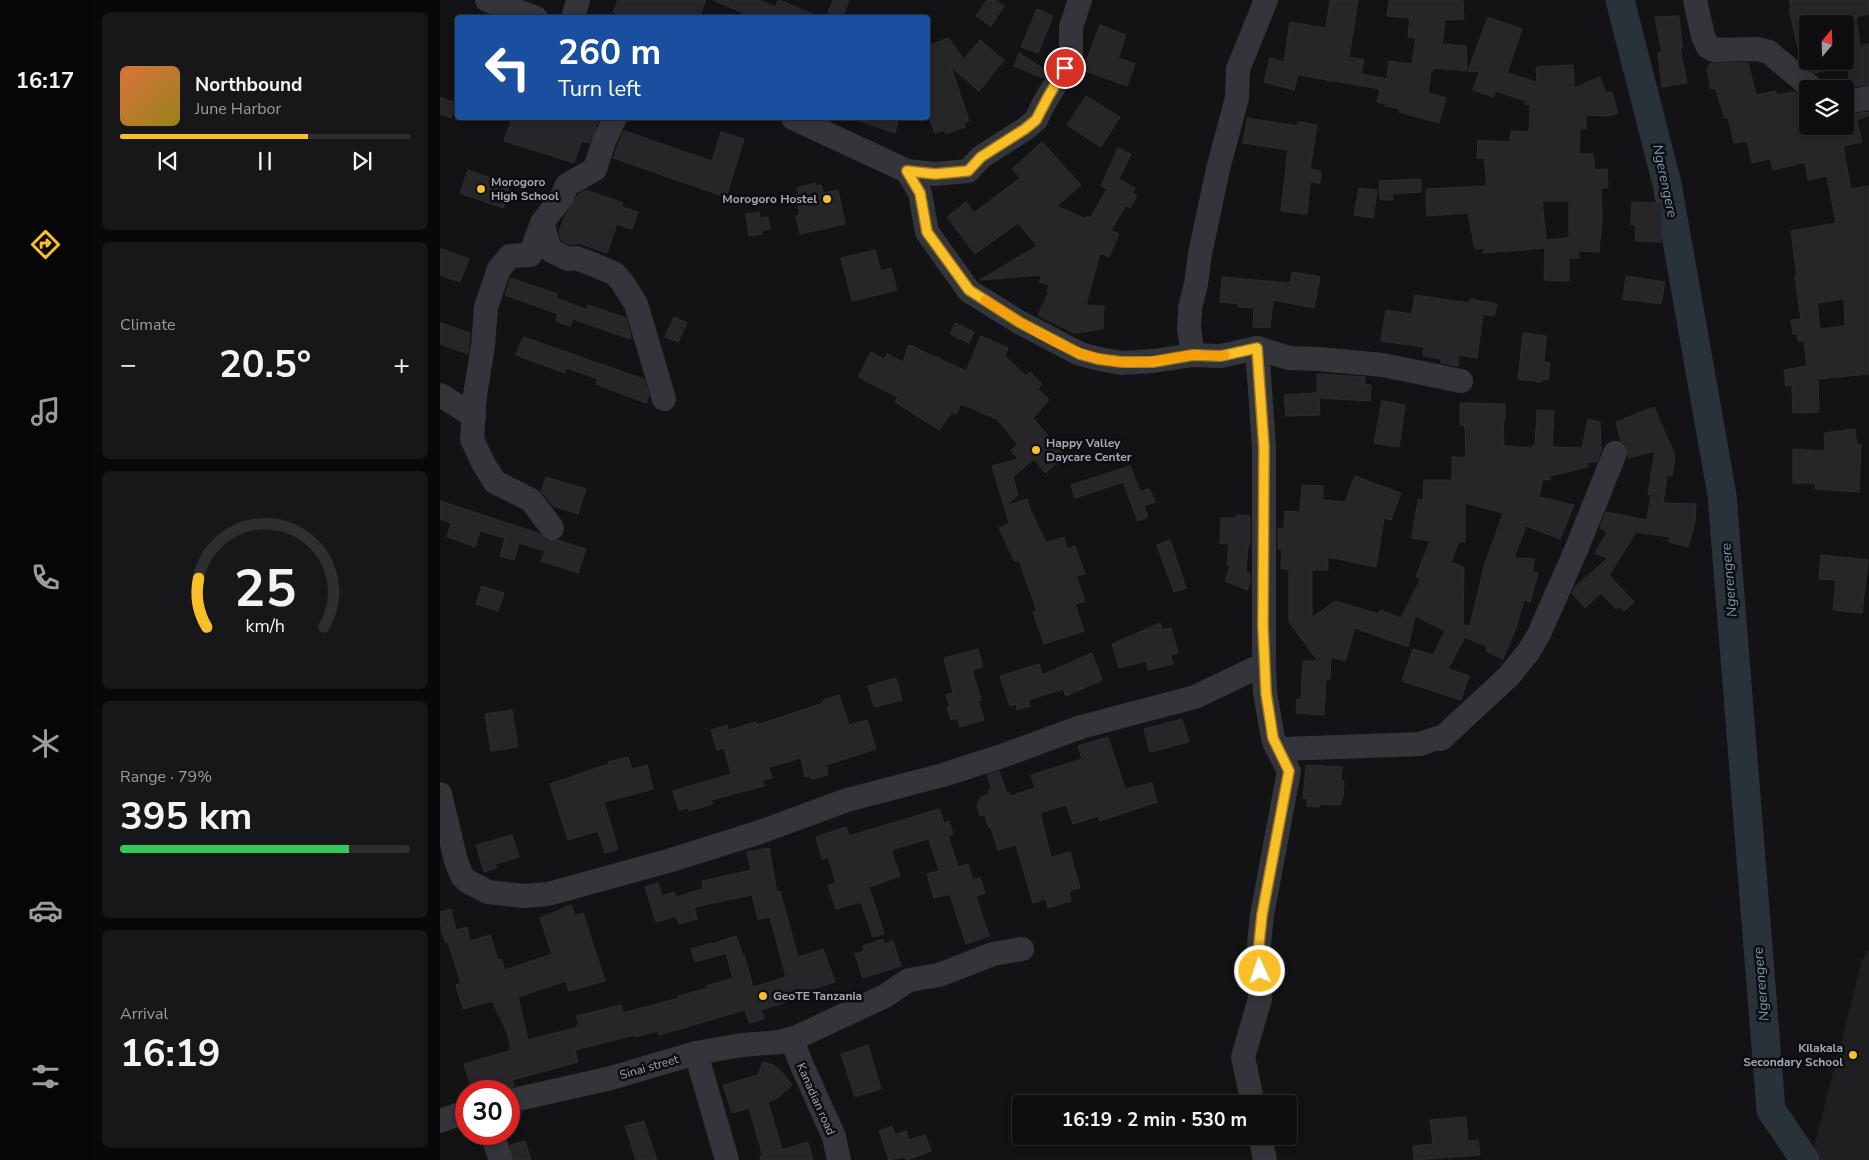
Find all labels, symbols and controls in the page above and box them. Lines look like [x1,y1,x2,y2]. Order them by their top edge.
north arrow [1799,15,1854,70]
map controls [1799,15,1854,135]
text: 260 m [558,29,661,76]
icon: left [475,35,540,100]
pin [1044,47,1086,89]
icon: arrive [1051,54,1079,82]
text: 16:17 [16,66,74,96]
text: Northbound [195,72,302,98]
text: Turn left [558,74,641,104]
button: layers [1799,80,1854,135]
text: June Harbor [195,98,281,120]
water label: Ngerengere [1648,143,1682,220]
icon: previous [154,147,182,175]
icon: pause [251,147,279,175]
icon: next [348,147,376,175]
place label: Morogoro High School [491,174,559,204]
marker: Morogoro High School [475,183,487,195]
place label: Morogoro Hostel [722,191,817,207]
marker: Morogoro Hostel [821,193,833,205]
icon: directions [28,227,63,262]
text: Climate [120,314,175,336]
text: 20.5° [219,339,311,390]
text: − [120,346,137,384]
text: + [393,346,410,384]
icon: music [28,394,63,429]
place label: Happy Valley Daycare Center [1046,435,1132,465]
marker: Happy Valley Daycare Center [1030,444,1042,456]
water label: Ngerengere [1716,542,1742,618]
text: 25 [234,553,296,624]
icon: phone [28,560,63,595]
text: km/h [245,614,285,638]
icon: climate [28,726,63,761]
text: Range · 79% [120,766,212,788]
text: 395 km [120,791,252,842]
icon: car [28,893,63,928]
position arrow [1233,944,1285,996]
water label: Ngerengere [1748,946,1774,1022]
place label: GeoTE Tanzania [773,988,862,1004]
marker: GeoTE Tanzania [757,990,769,1002]
text: Arrival [120,1003,168,1025]
text: 16:19 [120,1028,221,1079]
place label: Kilakala Secondary School [1743,1040,1843,1070]
marker: Kilakala Secondary School [1847,1049,1859,1061]
street label: Sinai street [618,1051,681,1083]
icon: filters [28,1059,63,1094]
street label: Kanadian road [793,1060,839,1138]
speed limit sign: 30 [455,1080,520,1145]
text: 16:19 · 2 min · 530 m [1062,1107,1247,1133]

